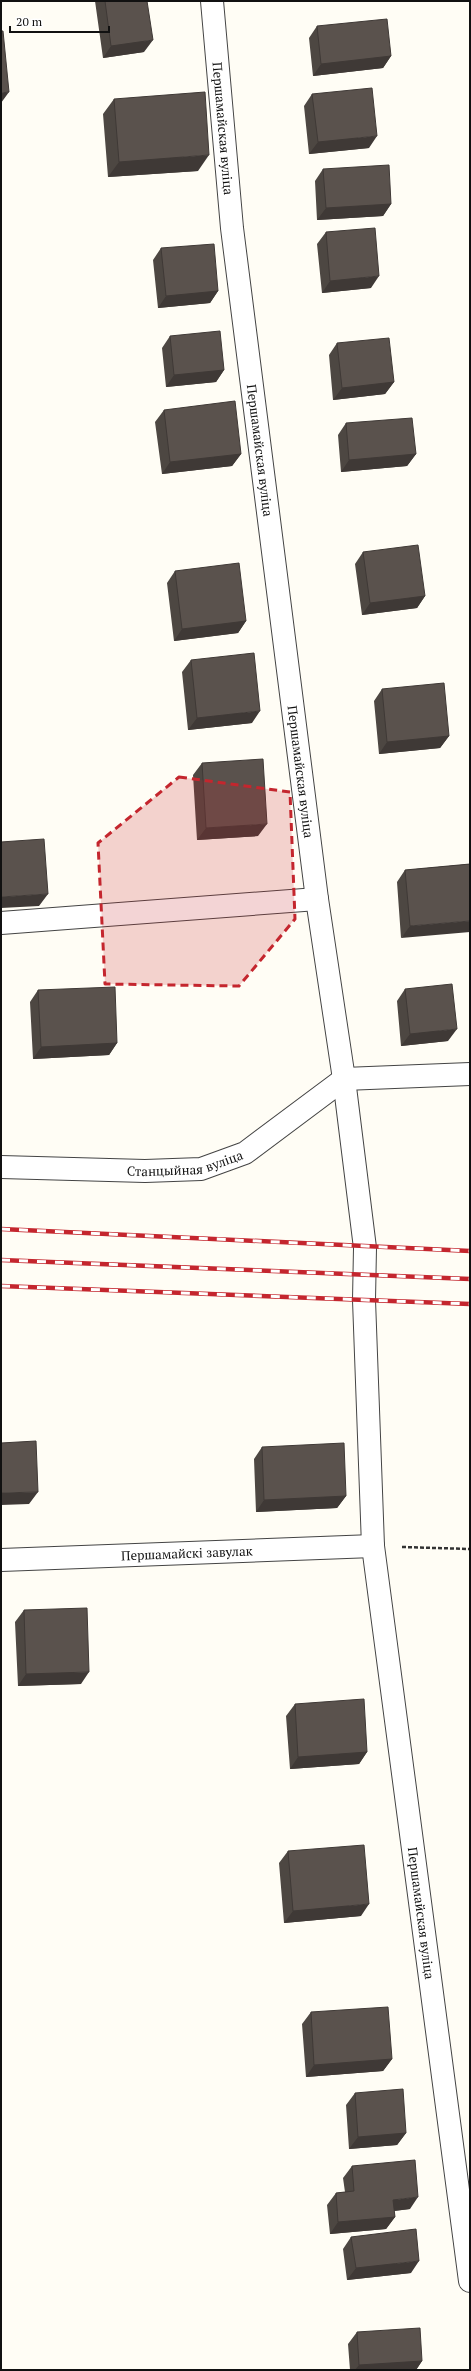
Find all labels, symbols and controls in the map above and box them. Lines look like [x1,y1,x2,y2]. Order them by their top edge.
scale bar [10,8,109,34]
text: 20 m [16,14,43,29]
street label: Першамайская вуліца [208,61,238,196]
street label: Першамайская вуліца [243,383,278,518]
street label: Першамайская вуліца [284,705,318,839]
street label: Станцыйная вуліца [127,1145,246,1180]
street label: Першамайскі завулак [121,1542,254,1564]
street label: Першамайская вуліца [404,1846,439,1981]

